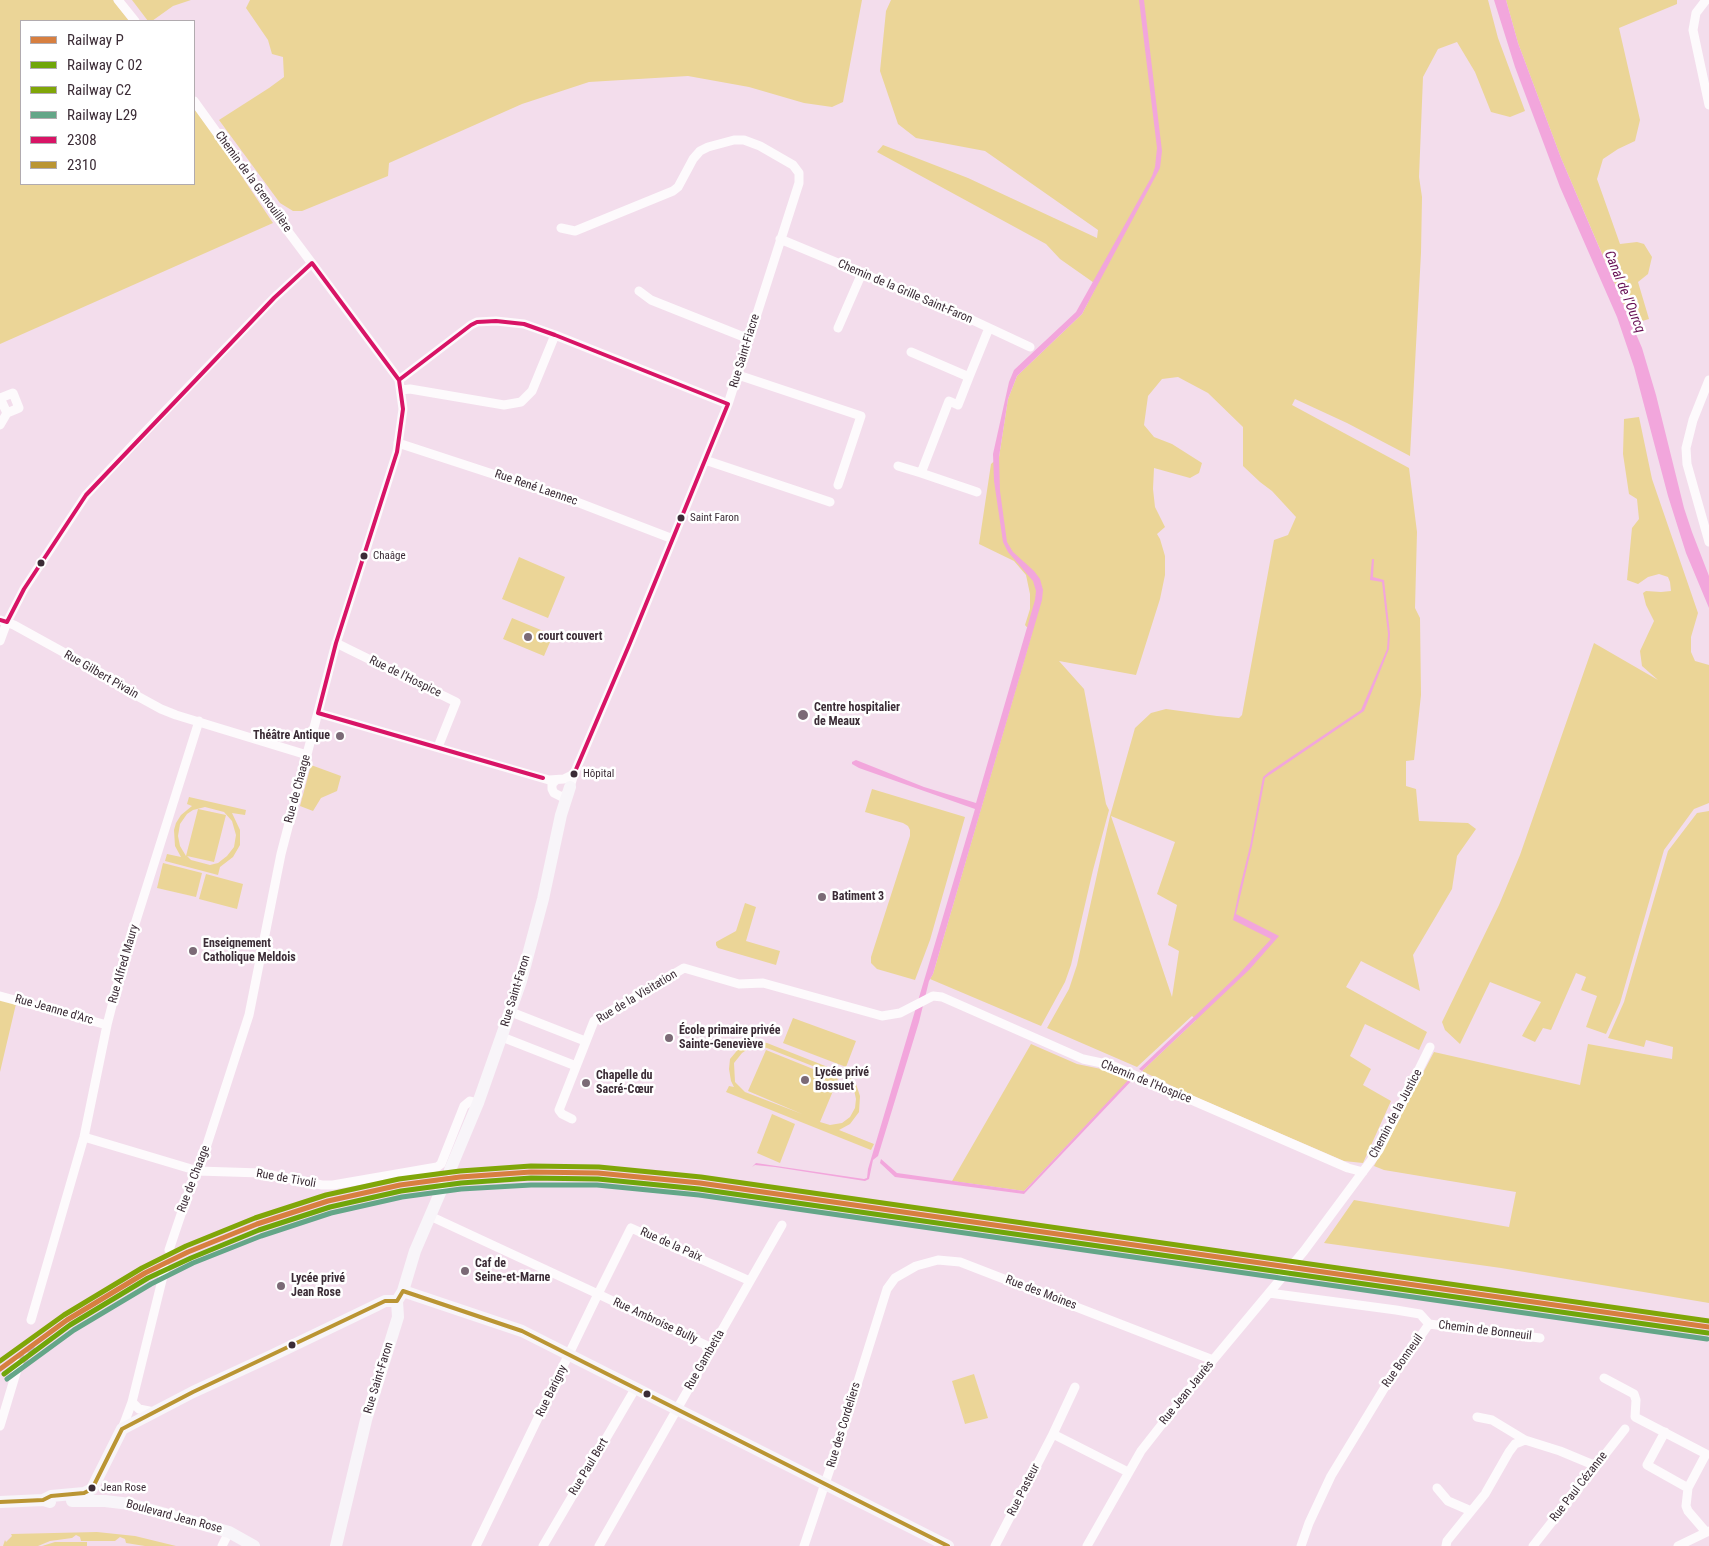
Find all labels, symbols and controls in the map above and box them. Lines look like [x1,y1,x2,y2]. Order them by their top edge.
legend [20,20,195,185]
text: Railway P [67,31,124,49]
text: Railway C 02 [67,56,142,74]
text: Railway C2 [67,81,131,99]
text: Railway L29 [67,106,138,124]
street label: Chemin de la Grenouillère [212,129,294,235]
text: 2308 [67,131,97,149]
text: 2310 [67,156,97,174]
water label: Canal de l'Ourcq [1600,248,1648,336]
street label: Chemin de la Grille Saint-Faron [835,257,975,327]
street label: Rue Saint-Fiacre [727,312,763,390]
street label: Rue René Laennec [493,467,579,509]
place label: Saint Faron [690,511,739,525]
marker: Saint Faron [676,513,686,523]
place label: Chaâge [373,549,406,563]
marker: Chaâge [359,551,369,561]
unlabelled marker [36,558,46,568]
place label: court couvert [538,630,602,644]
marker: court couvert [522,631,534,643]
street label: Rue Gilbert Pivain [61,648,141,702]
street label: Rue de l'Hospice [367,653,443,701]
place label: Centre hospitalier de Meaux [814,701,900,729]
marker: Centre hospitalier de Meaux [796,708,810,722]
place label: Théâtre Antique [253,729,330,743]
marker: Théâtre Antique [334,730,346,742]
street label: Rue de Chaage [282,753,314,825]
place label: Hôpital [583,767,614,781]
marker: Hôpital [569,769,579,779]
place label: Batiment 3 [832,890,884,904]
marker: Batiment 3 [816,891,828,903]
street label: Rue Alfred Maury [106,923,142,1005]
place label: Enseignement Catholique Meldois [203,937,296,965]
marker: Enseignement Catholique Meldois [187,945,199,957]
street label: Rue Saint-Faron [498,953,534,1029]
street label: Rue de la Visitation [594,967,680,1027]
street label: Rue Jeanne d'Arc [13,992,95,1028]
place label: École primaire privée Sainte-Geneviève [679,1024,780,1052]
marker: École primaire privée Sainte-Geneviève [663,1032,675,1044]
street label: Chemin de l'Hospice [1099,1057,1193,1107]
place label: Lycée privé Bossuet [815,1066,869,1094]
street label: Chemin de la Justice [1366,1067,1426,1161]
place label: Chapelle du Sacré-Cœur [596,1069,654,1097]
marker: Lycée privé Bossuet [799,1074,811,1086]
marker: Chapelle du Sacré-Cœur [580,1077,592,1089]
street label: Rue de Chaage [175,1144,213,1214]
street label: Rue de Tivoli [255,1167,317,1191]
street label: Rue de la Paix [638,1225,704,1265]
place label: Caf de Seine-et-Marne [475,1257,550,1285]
marker: Caf de Seine-et-Marne [459,1265,471,1277]
place label: Lycée privé Jean Rose [291,1272,345,1300]
street label: Rue des Moines [1003,1273,1079,1313]
marker: Lycée privé Jean Rose [275,1280,287,1292]
street label: Rue Ambroise Bully [611,1295,699,1347]
street label: Chemin de Bonneuil [1437,1318,1533,1344]
street label: Rue Gambetta [682,1327,728,1393]
street label: Rue Bonneuil [1379,1332,1427,1390]
unlabelled marker [287,1340,297,1350]
street label: Rue Saint-Faron [361,1340,397,1416]
street label: Rue Jean Jaurès [1157,1358,1217,1428]
street label: Rue Barigny [533,1363,571,1419]
street label: Rue des Cordeliers [824,1381,864,1469]
unlabelled marker [642,1389,652,1399]
street label: Rue Paul Bert [566,1436,612,1498]
street label: Rue Paul Cézanne [1547,1449,1611,1525]
street label: Rue Pasteur [1005,1461,1043,1519]
place label: Jean Rose [101,1481,146,1495]
marker: Jean Rose [87,1483,97,1493]
street label: Boulevard Jean Rose [124,1497,224,1537]

